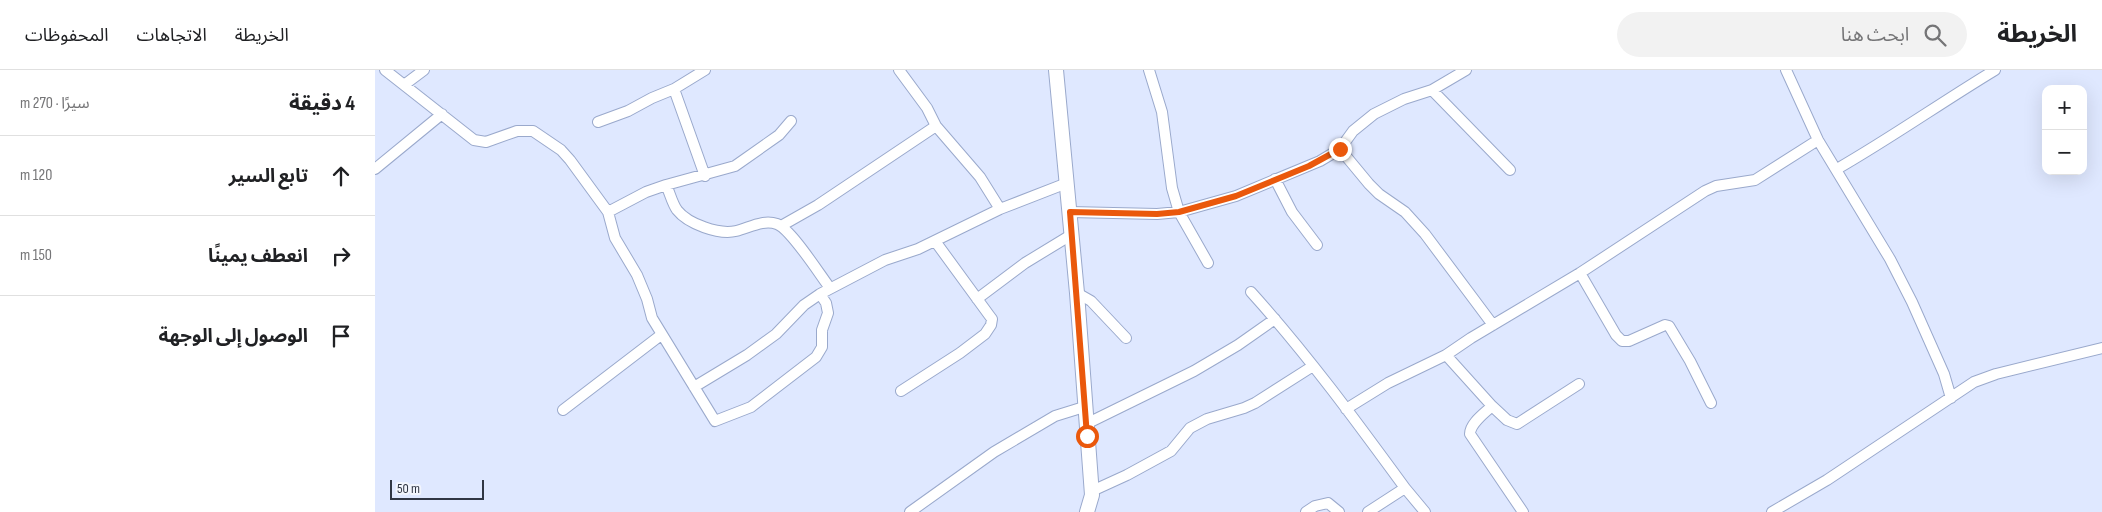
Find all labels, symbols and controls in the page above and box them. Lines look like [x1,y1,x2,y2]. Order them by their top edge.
search box [1617,12,1967,57]
text: الخريطة [1997,20,2077,49]
icon: search [1921,21,1949,49]
text: ابحث هنا [1841,24,1909,47]
text: المحفوظات [25,25,109,46]
text: الاتجاهات [137,25,207,46]
text: الخريطة [235,25,289,46]
map controls [2042,85,2087,175]
button: + [2042,85,2087,130]
text: 4 دقيقة [289,91,355,116]
text: سيرًا · 270 m [20,94,89,113]
button: − [2042,130,2087,175]
route end [1329,138,1352,161]
icon: ahead [327,162,355,190]
text: تابع السير [229,165,308,188]
text: 120 m [20,166,52,185]
icon: right [327,242,355,270]
text: انعطف يمينًا [208,245,308,268]
text: 150 m [20,246,52,265]
icon: arrive [327,322,355,350]
text: الوصول إلى الوجهة [159,325,308,348]
route start [1076,425,1099,448]
scale bar [390,477,484,500]
text: 50 m [397,480,420,497]

